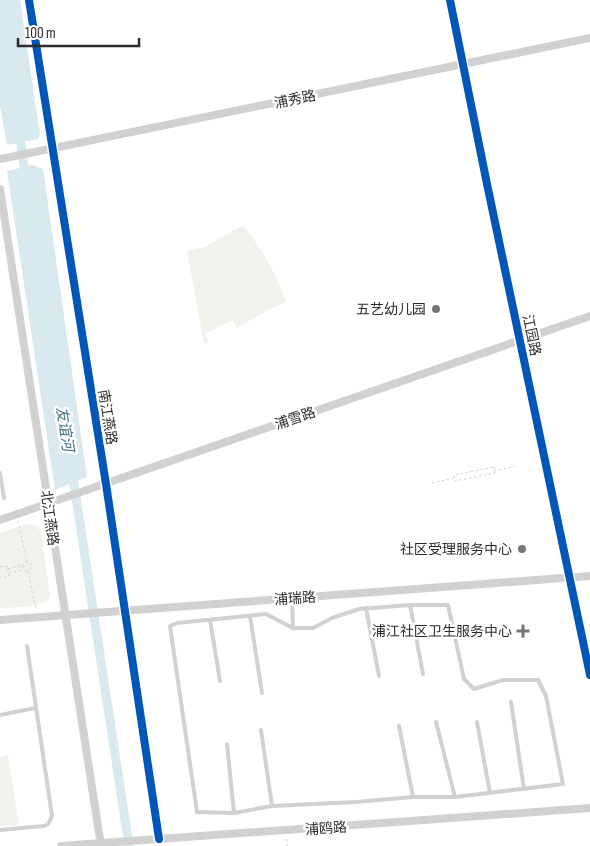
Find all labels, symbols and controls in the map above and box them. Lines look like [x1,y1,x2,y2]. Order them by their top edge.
scale bar [18,15,139,47]
text: 100 m [25,24,56,43]
street label: 浦秀路 [273,87,317,112]
place label: 五艺幼儿园 [356,301,426,318]
marker: 五艺幼儿园 [430,303,442,315]
street label: 江园路 [519,313,544,357]
street label: 南江燕路 [95,388,120,446]
street label: 浦雪路 [273,404,318,433]
water label: 友谊河 [52,405,78,456]
street label: 北江燕路 [37,489,62,547]
place label: 社区受理服务中心 [400,541,512,558]
marker: 社区受理服务中心 [516,543,528,555]
street label: 浦瑞路 [273,589,317,608]
place label: 浦江社区卫生服务中心 [372,623,512,640]
marker: 浦江社区卫生服务中心 [516,624,530,638]
street label: 浦鸥路 [304,819,348,838]

